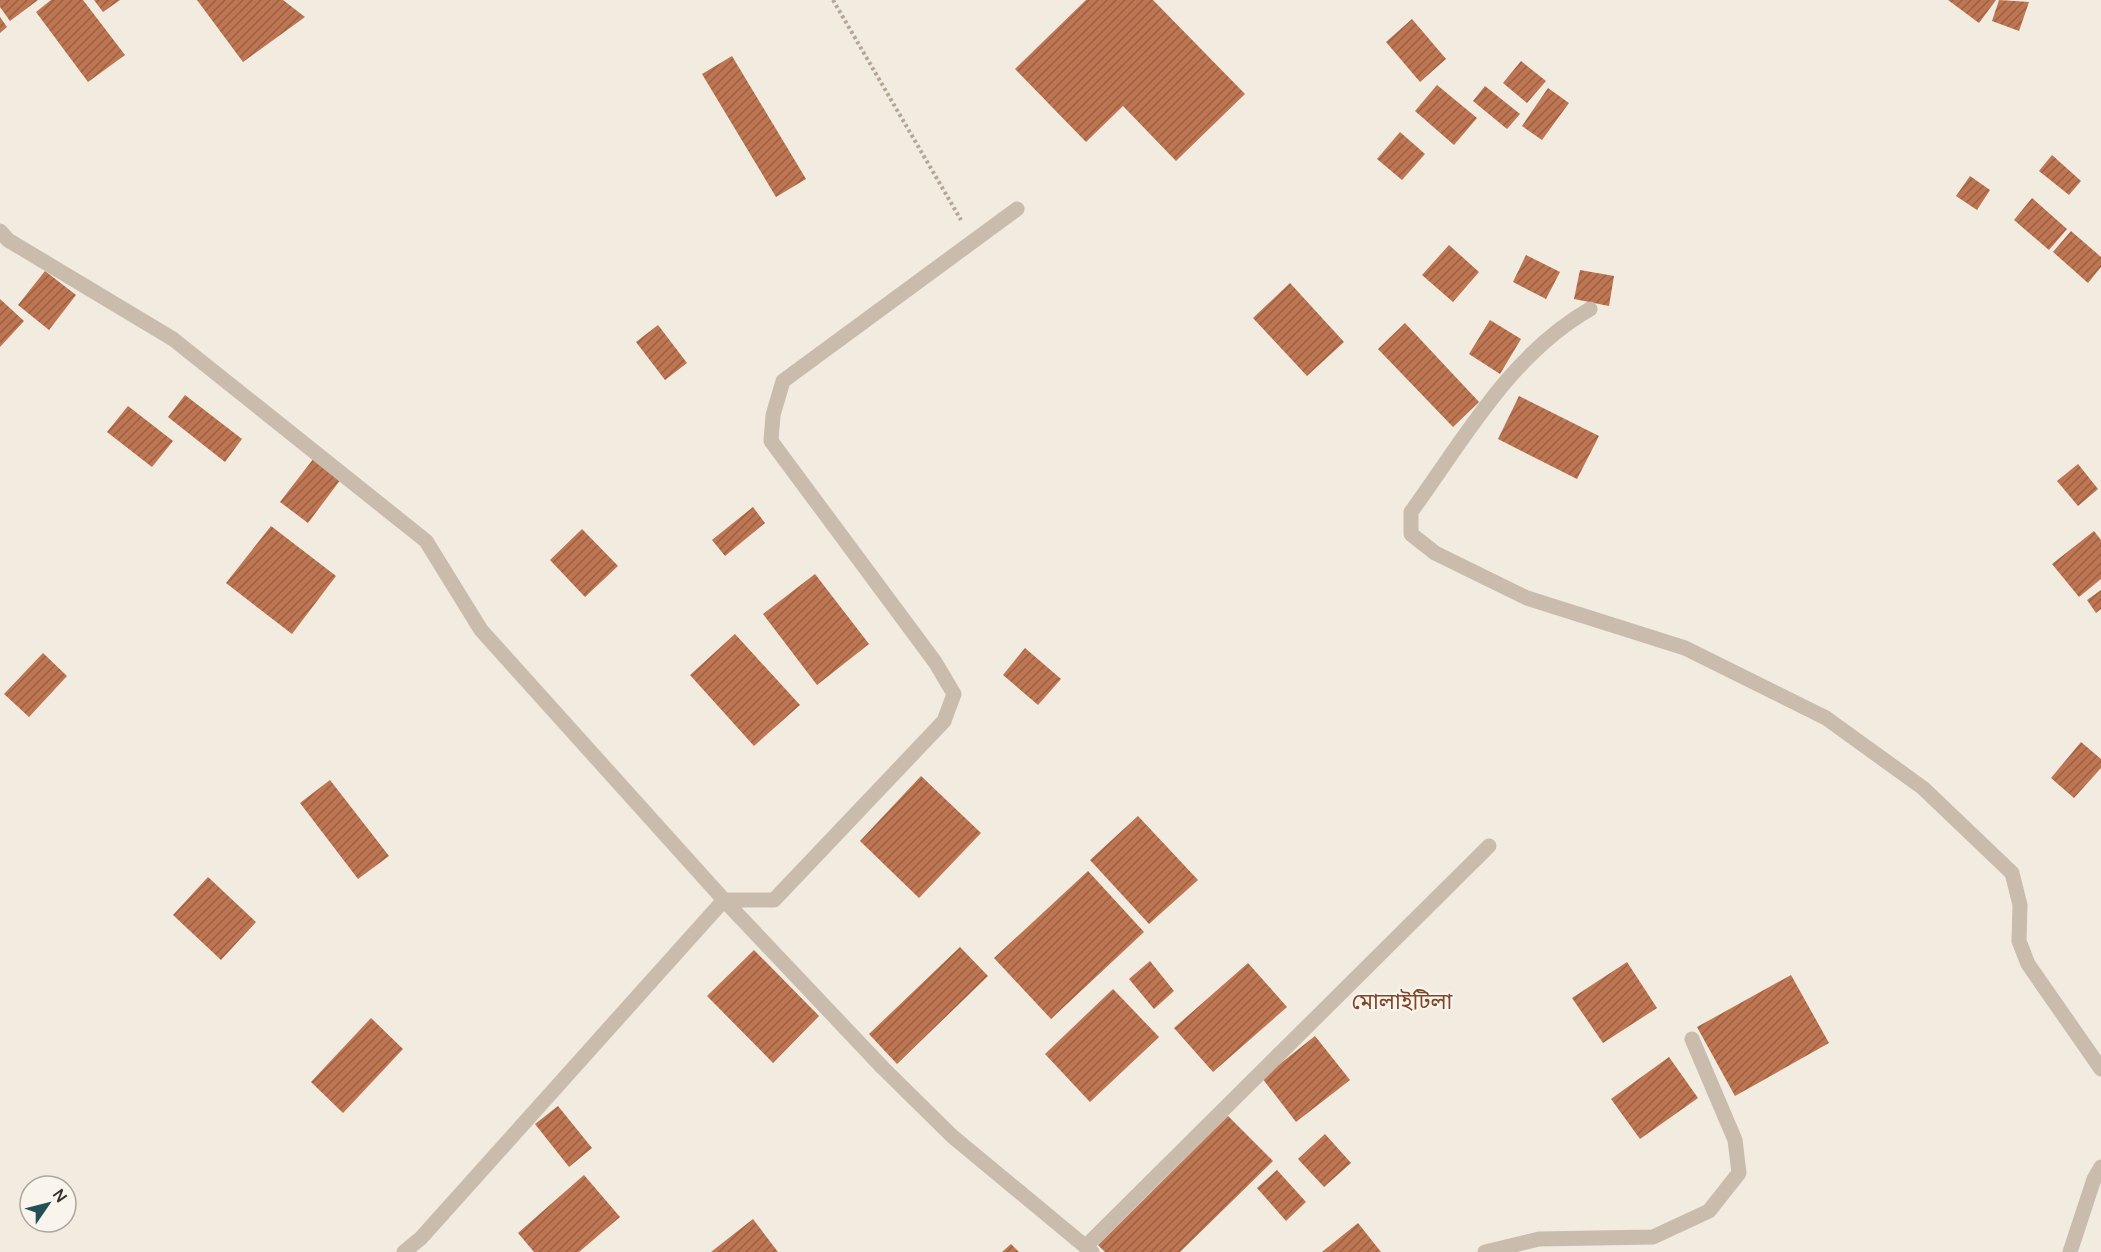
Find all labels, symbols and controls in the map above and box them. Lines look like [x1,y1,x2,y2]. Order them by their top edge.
district label: মোলাইটিলা [1352,986,1454,1016]
north arrow [18,1174,78,1234]
text: N [48,1184,73,1206]

